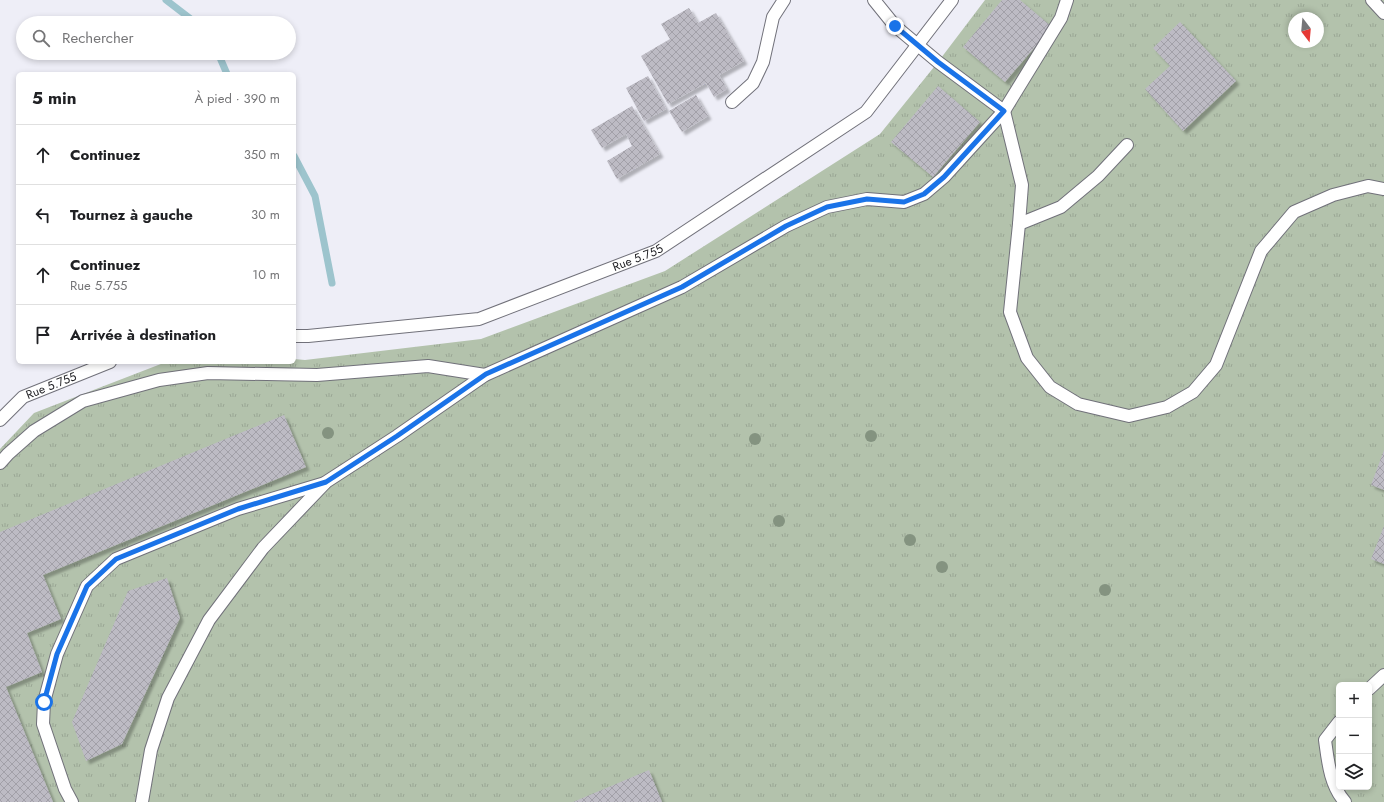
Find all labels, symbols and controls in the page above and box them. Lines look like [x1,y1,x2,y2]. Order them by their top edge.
north arrow [1288,12,1324,48]
search box [16,16,296,60]
route end [886,17,904,35]
icon: search [30,27,52,49]
text: Rechercher [62,27,134,49]
text: 5 min [32,86,76,110]
text: À pied · 390 m [194,89,280,108]
icon: ahead [32,144,54,166]
text: Continuez [70,144,140,166]
text: 350 m [244,145,280,164]
icon: left [32,204,54,226]
text: Tournez à gauche [70,204,193,226]
text: 30 m [251,205,280,224]
street label: Rue 5.755 [610,239,667,276]
text: Continuez [70,254,140,276]
icon: ahead [32,264,54,286]
text: 10 m [252,265,280,284]
text: Rue 5.755 [70,276,127,295]
icon: arrive [32,324,54,346]
text: Arrivée à destination [70,324,216,346]
street label: Rue 5.755 [23,367,79,404]
map controls [1336,682,1372,790]
button: + [1336,682,1372,718]
route start [35,693,53,711]
button: − [1336,718,1372,754]
button: layers [1336,754,1372,790]

